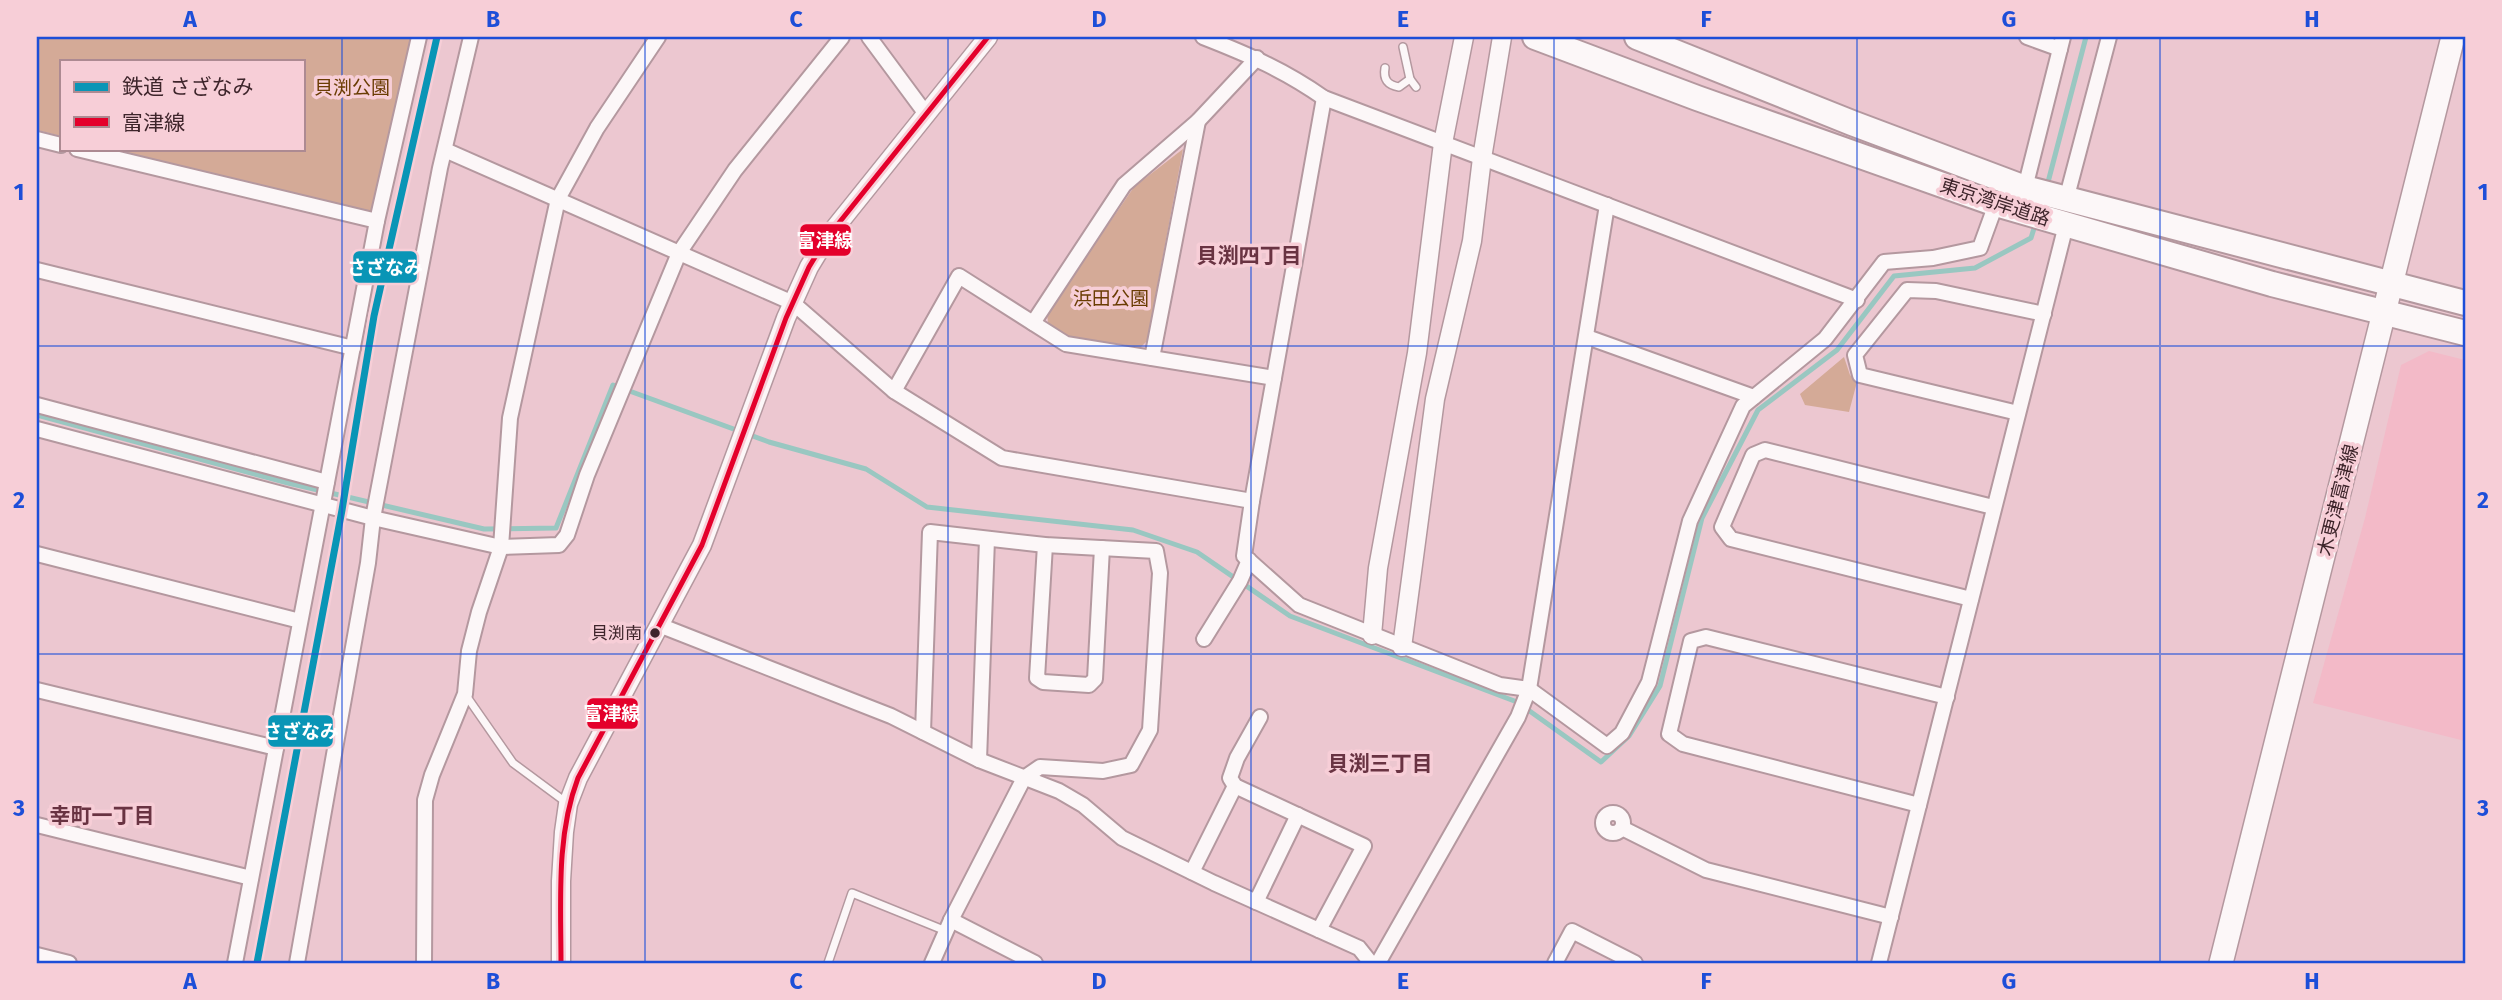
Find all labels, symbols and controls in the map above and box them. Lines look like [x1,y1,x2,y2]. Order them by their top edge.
text: A [182,5,197,33]
text: B [486,5,500,33]
text: C [789,5,803,33]
text: D [1092,5,1107,33]
text: E [1397,5,1409,33]
text: F [1700,5,1712,33]
text: G [2002,5,2016,33]
text: H [2304,5,2320,33]
legend [60,60,304,150]
text: 鉄道 さざなみ [122,74,254,100]
park label: 貝渕公園 [314,76,390,99]
text: 富津線 [122,110,185,136]
street label: 東京湾岸道路 [1937,173,2053,231]
text: 1 [14,178,24,206]
text: 1 [2478,178,2488,206]
line badge: 富津線 [799,223,852,257]
text: 富津線 [796,229,854,252]
district label: 貝渕四丁目 [1197,243,1302,269]
line badge: さざなみ [352,250,418,284]
text: さざなみ [347,256,423,279]
park label: 浜田公園 [1073,287,1149,310]
street label: 木更津富津線 [2313,442,2363,558]
text: 2 [13,486,25,514]
text: 2 [2477,486,2489,514]
place label: 貝渕南 [591,623,642,644]
marker: 貝渕南 [648,626,662,640]
line badge: 富津線 [586,697,639,730]
text: 富津線 [583,702,641,725]
line badge: さざなみ [267,714,334,748]
text: さざなみ [263,720,339,743]
district label: 貝渕三丁目 [1328,751,1433,777]
text: 3 [12,794,25,822]
text: 3 [2476,794,2489,822]
district label: 幸町一丁目 [50,803,155,829]
text: A [182,967,197,995]
text: B [486,967,500,995]
text: C [789,967,803,995]
text: D [1092,967,1107,995]
text: E [1397,967,1409,995]
text: F [1700,967,1712,995]
text: G [2002,967,2016,995]
text: H [2304,967,2320,995]

